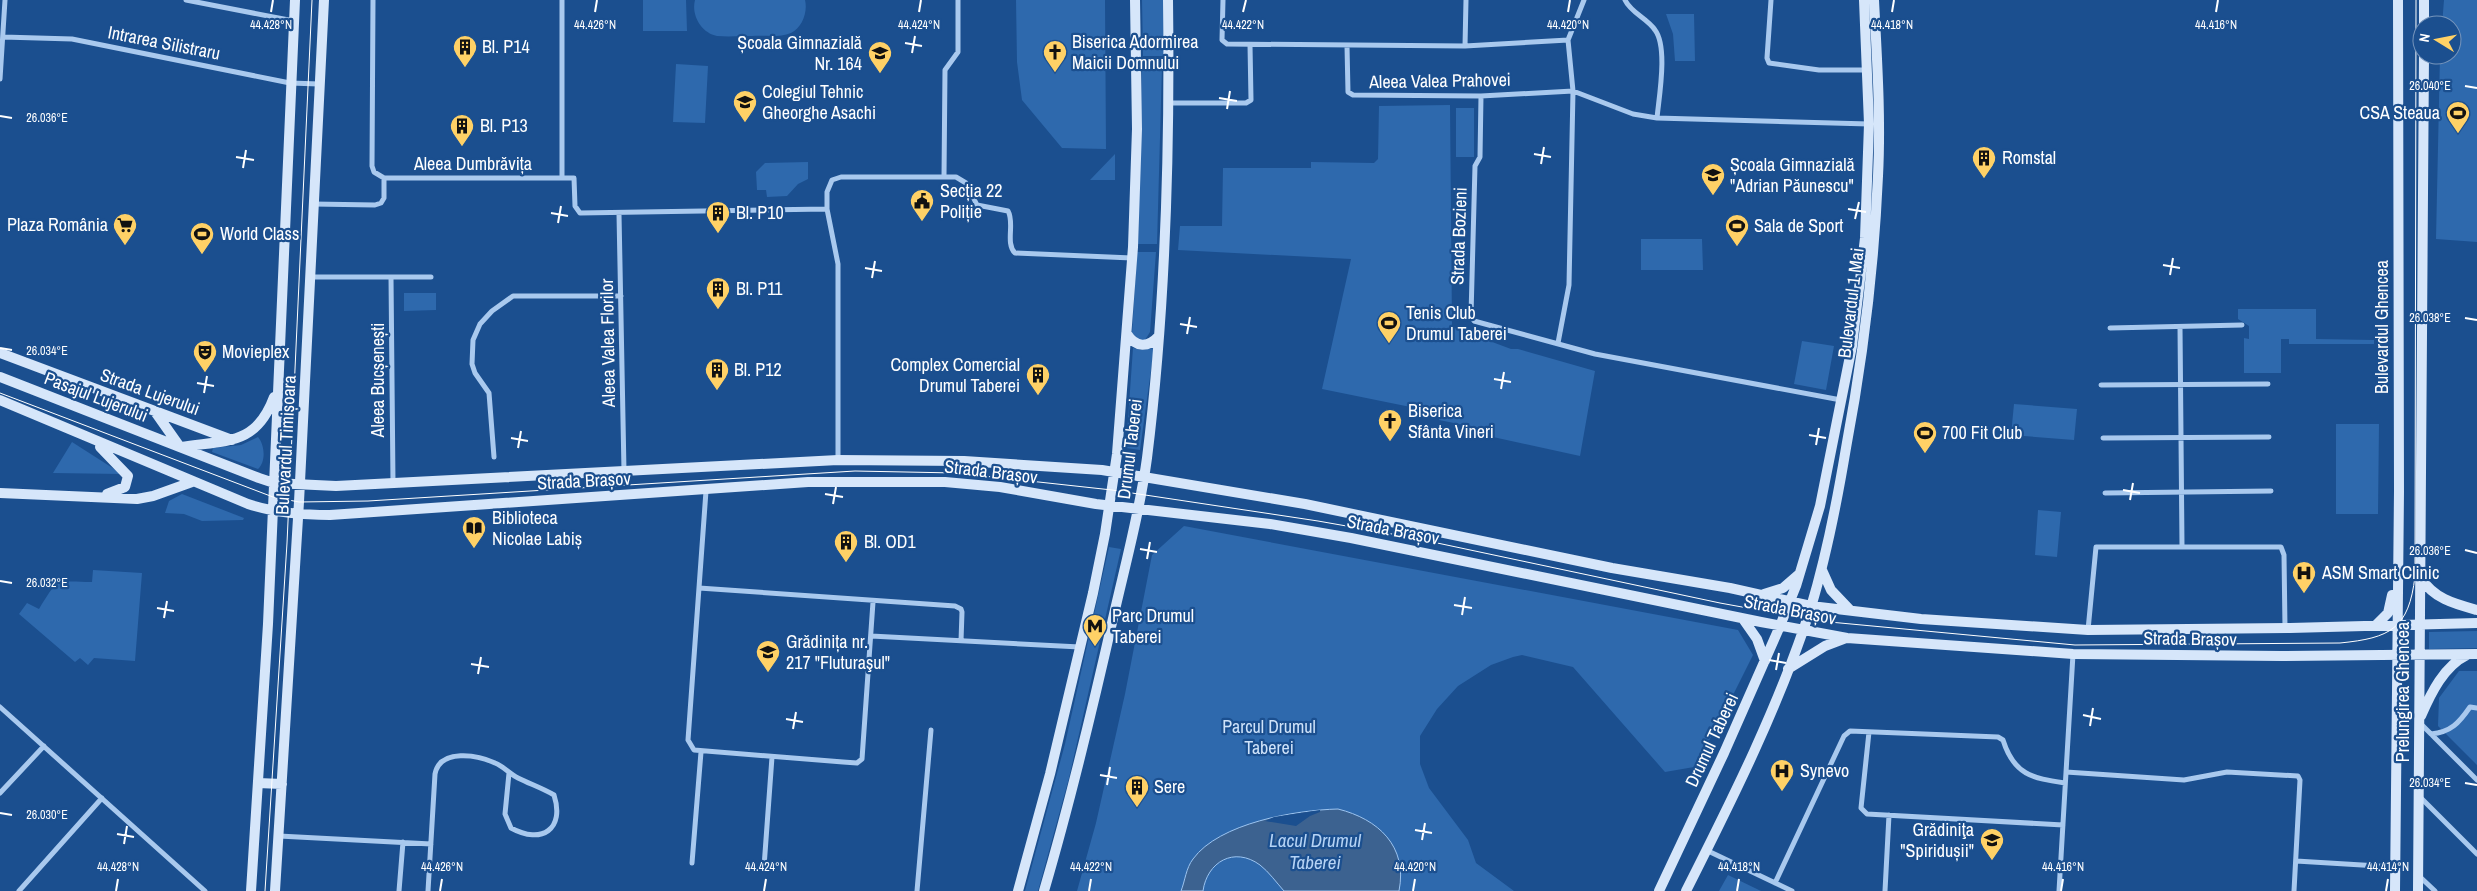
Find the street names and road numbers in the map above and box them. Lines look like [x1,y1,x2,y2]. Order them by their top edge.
street label: Intrarea Silistraru [106,19,222,66]
street label: Aleea Valea Prahovei [1368,67,1511,94]
street label: Aleea Dumbrăvița [413,151,532,176]
street label: Strada Bozieni [1444,187,1473,285]
street label: Bulevardul 1 Mai [1831,246,1870,359]
street label: Bulevardul Ghencea [2369,260,2394,394]
street label: Aleea Valea Florilor [594,278,621,408]
street label: Aleea Bucșenești [365,323,390,438]
street label: Strada Lujerului [97,362,203,421]
street label: Pasajul Lujerului [41,365,152,428]
street label: Bulevardul Timișoara [269,375,302,515]
street label: Drumul Taberei [1111,397,1148,501]
street label: Strada Brașov [943,453,1040,490]
street label: Strada Brașov [537,466,632,495]
street label: Strada Brașov [1345,508,1442,551]
street label: Strada Brașov [1742,588,1839,631]
street label: Prelungirea Ghencea [2390,622,2415,762]
street label: Strada Brașov [2143,625,2238,652]
street label: Drumul Taberei [1679,689,1744,791]

